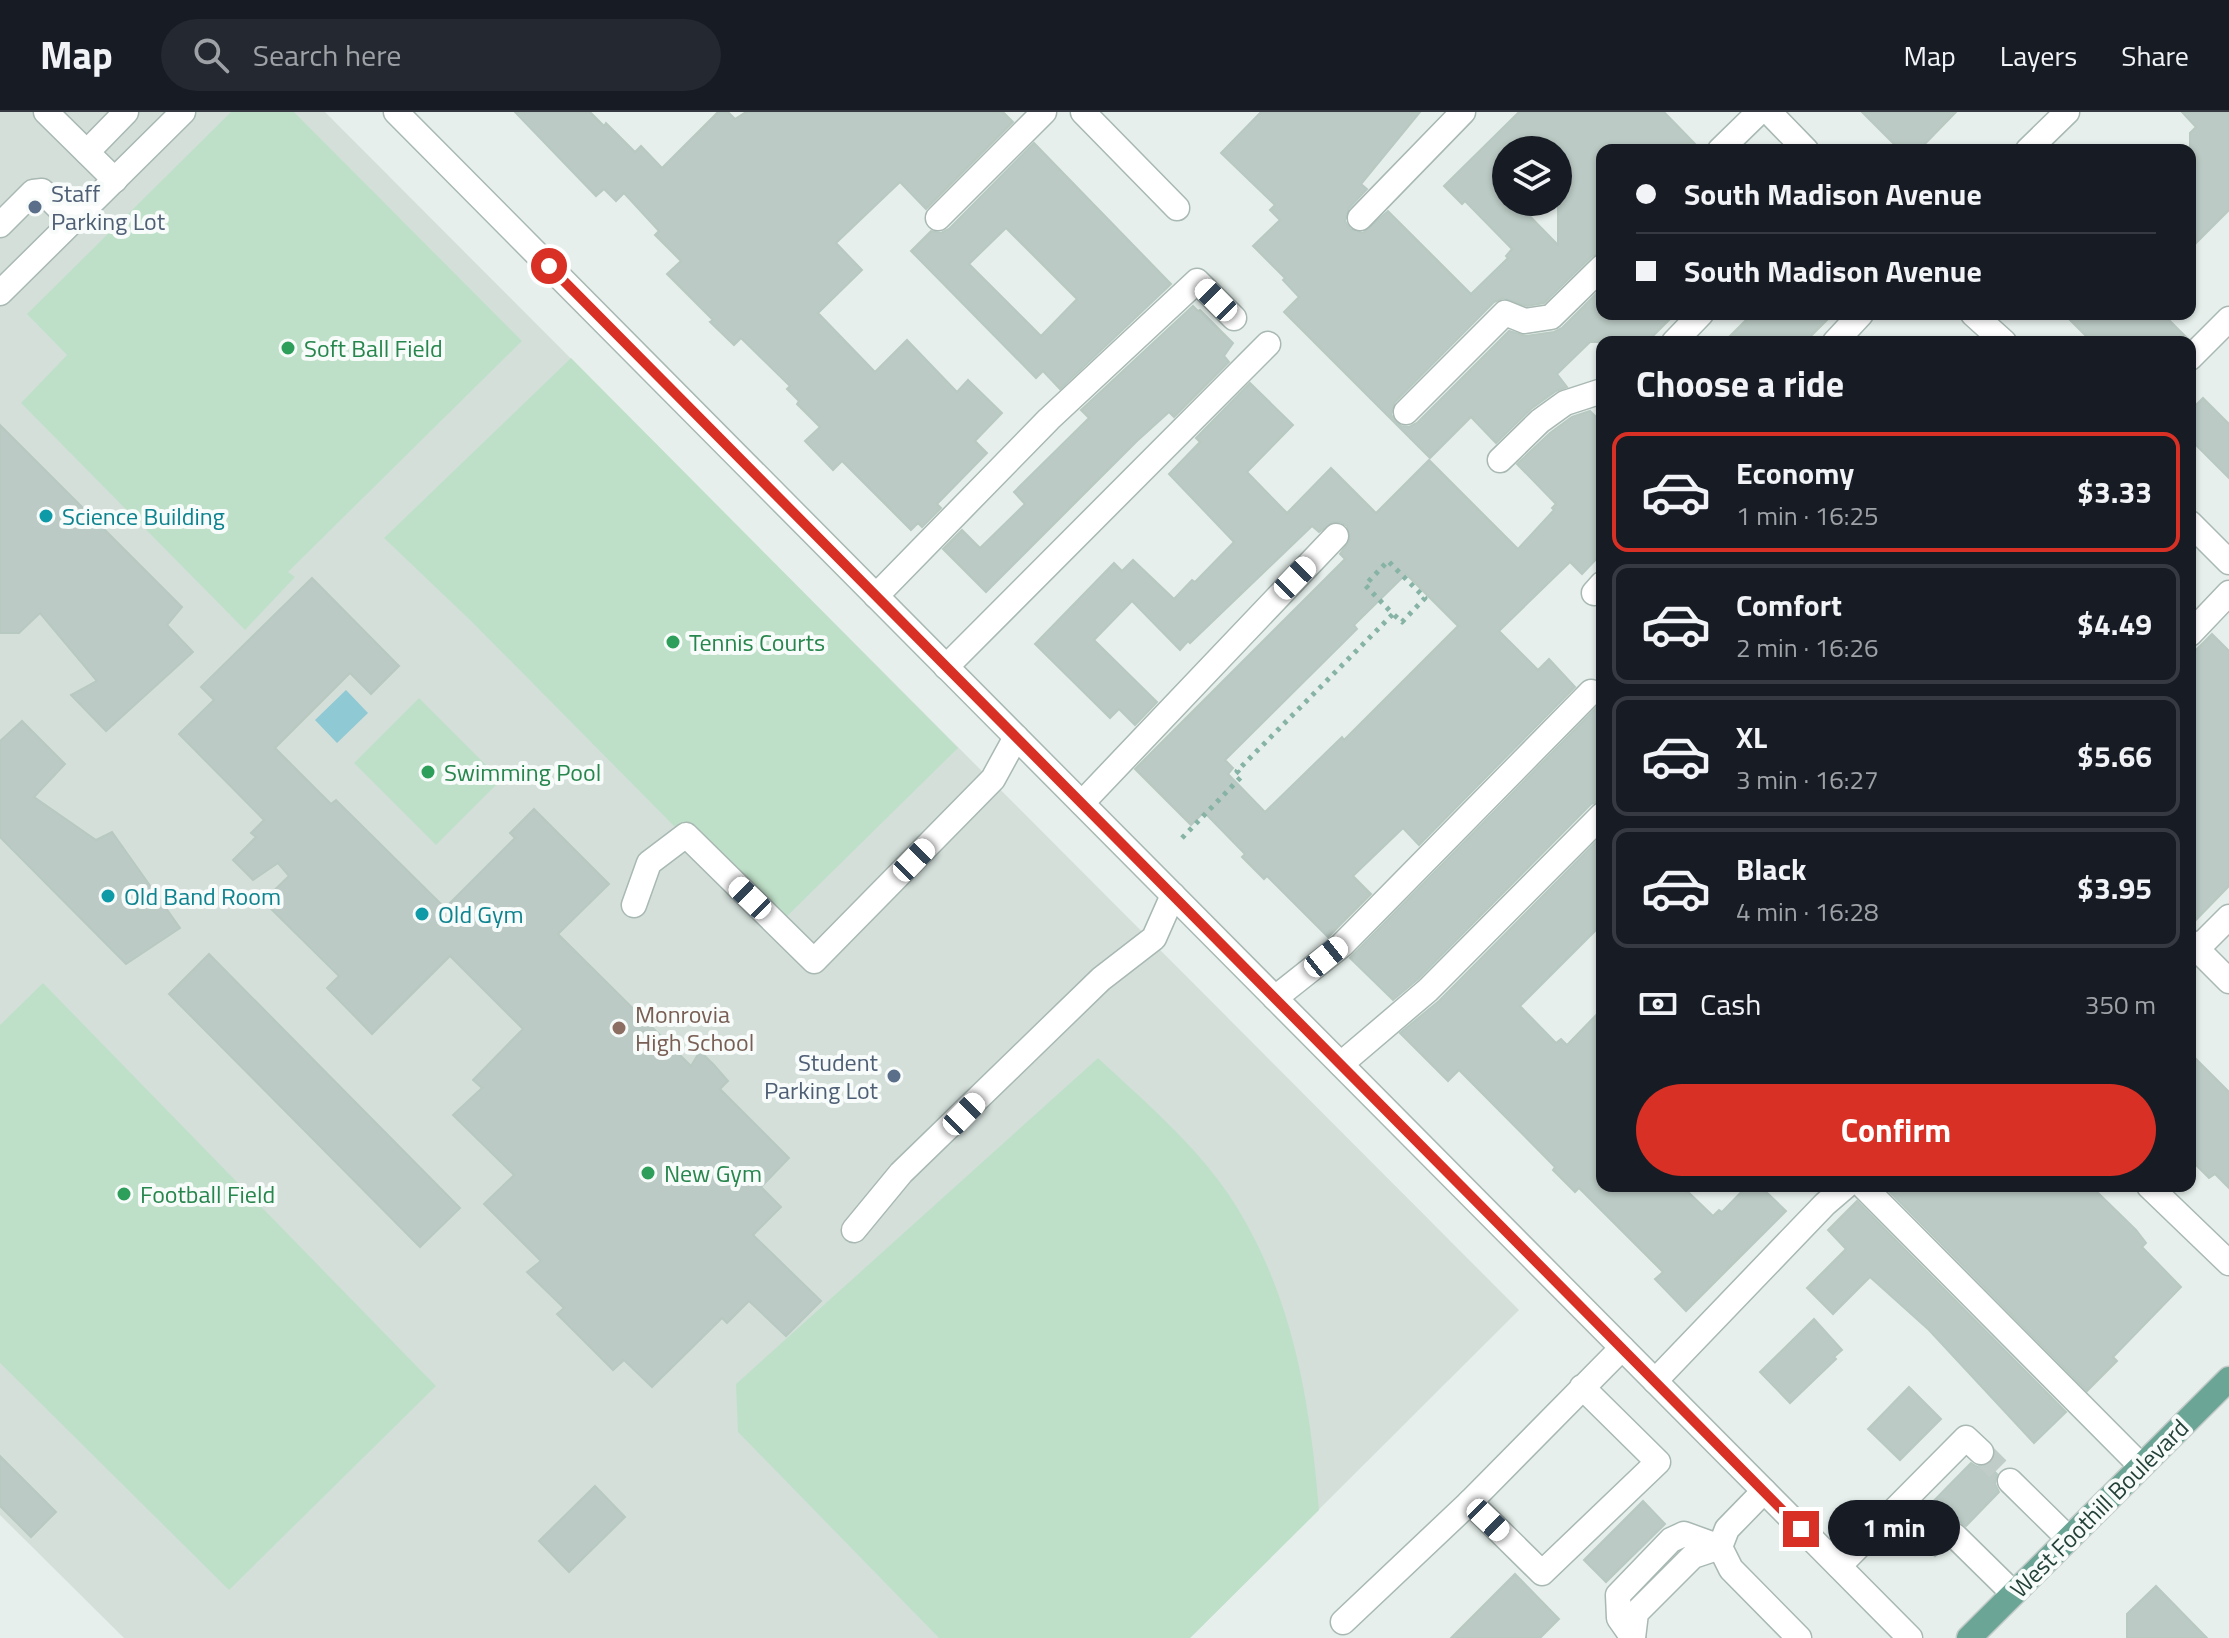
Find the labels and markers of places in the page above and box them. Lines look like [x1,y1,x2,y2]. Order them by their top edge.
place label: Staff Parking Lot [51,175,166,239]
marker: Staff Parking Lot [26,198,44,216]
place label: Soft Ball Field [304,330,443,366]
marker: Soft Ball Field [279,339,297,357]
place label: Science Building [62,498,225,534]
marker: Science Building [37,507,55,525]
place label: Tennis Courts [689,624,825,660]
marker: Tennis Courts [664,633,682,651]
place label: Swimming Pool [444,754,601,790]
marker: Swimming Pool [419,763,437,781]
place label: Old Band Room [124,878,281,914]
marker: Old Band Room [99,887,117,905]
place label: Old Gym [438,896,524,932]
marker: Old Gym [413,905,431,923]
place label: Monrovia High School [635,996,754,1060]
marker: Monrovia High School [610,1019,628,1037]
place label: Student Parking Lot [764,1044,879,1108]
marker: Student Parking Lot [885,1067,903,1085]
place label: New Gym [664,1155,762,1191]
marker: New Gym [639,1164,657,1182]
place label: Football Field [140,1176,275,1212]
marker: Football Field [115,1185,133,1203]

